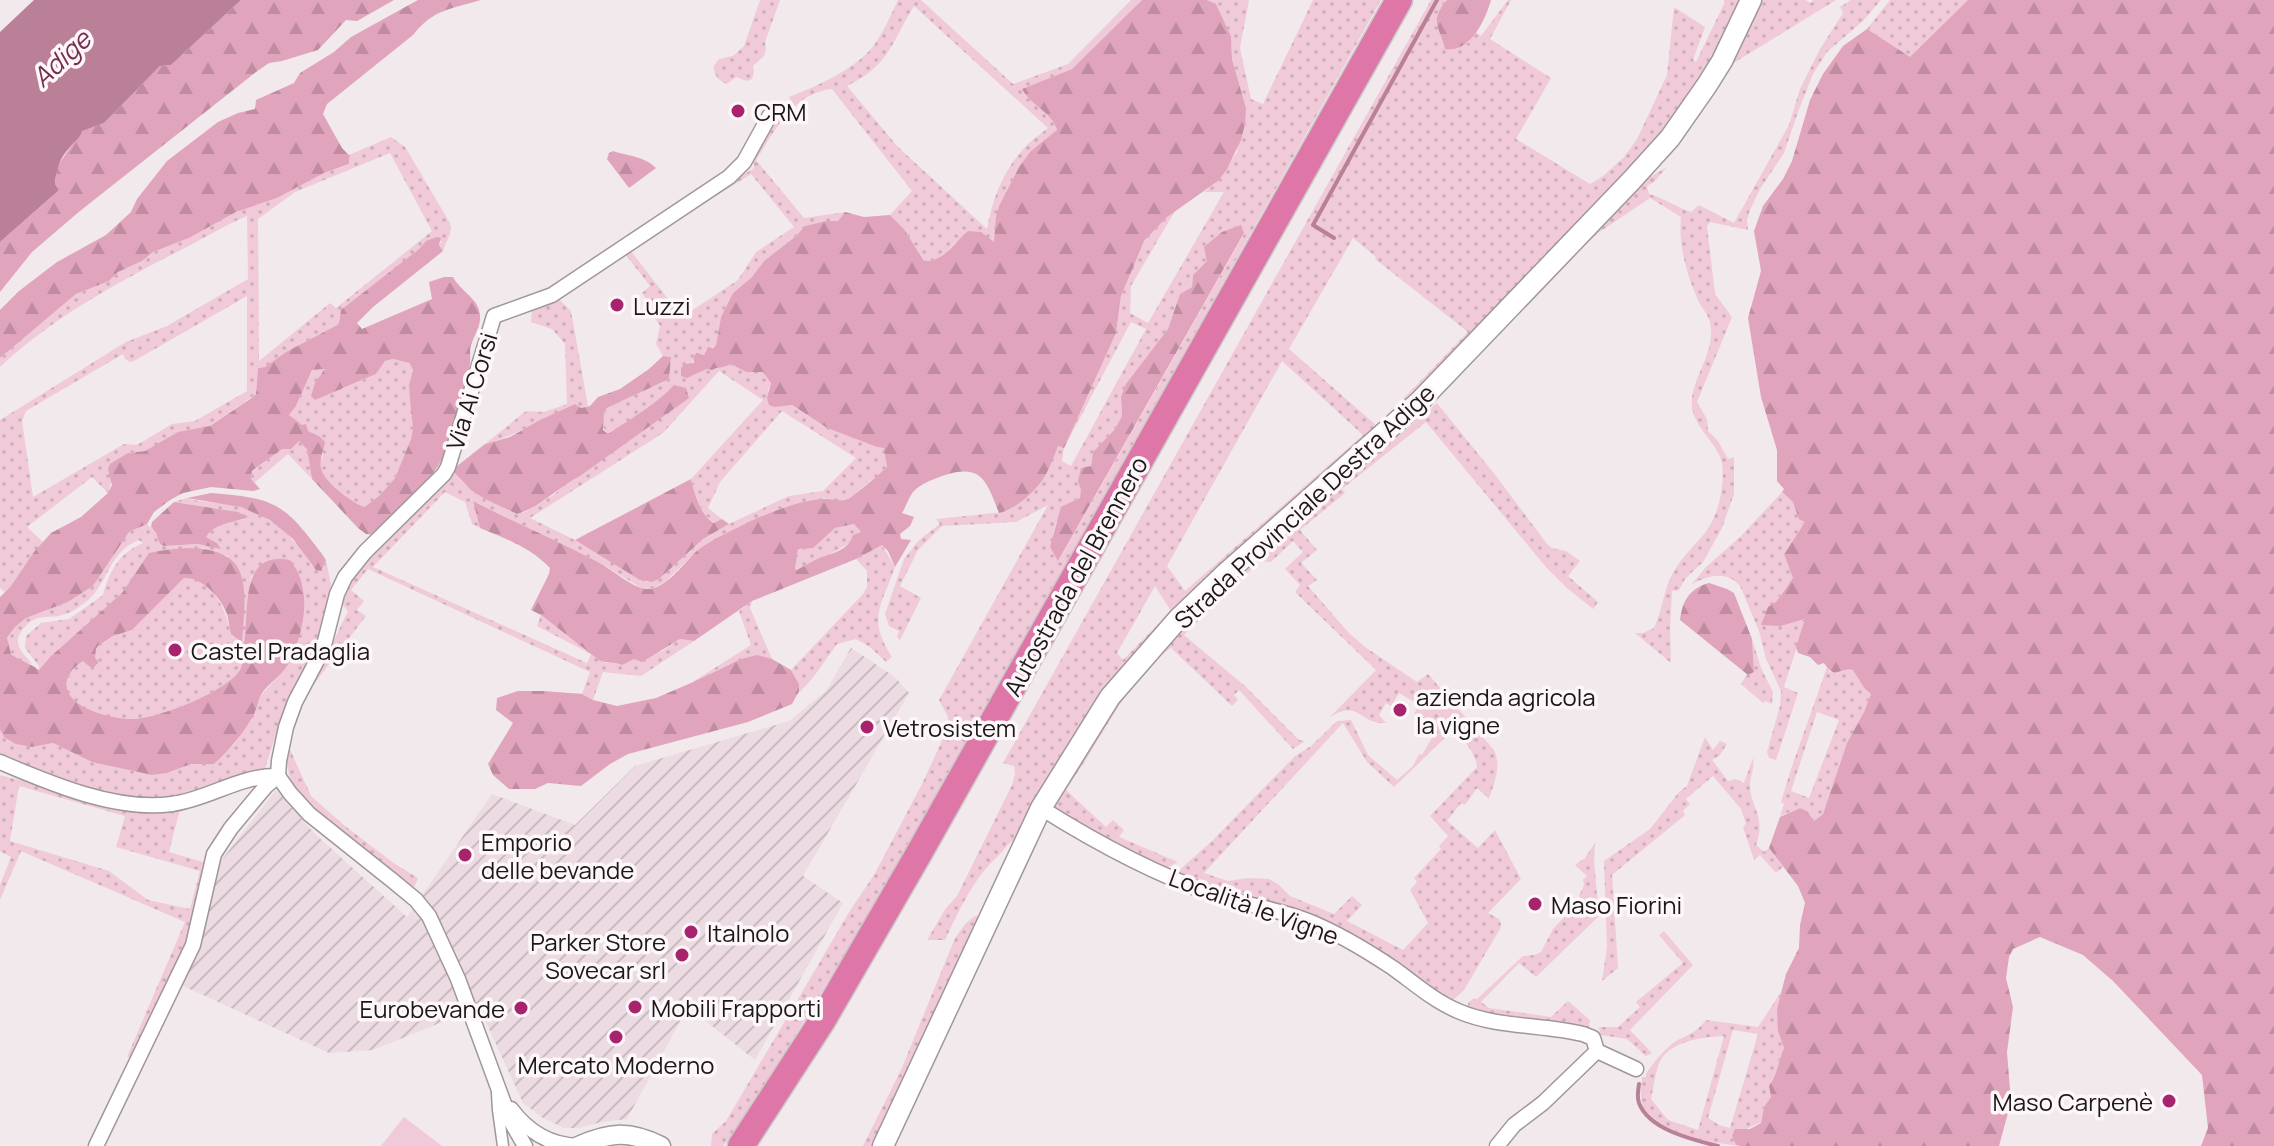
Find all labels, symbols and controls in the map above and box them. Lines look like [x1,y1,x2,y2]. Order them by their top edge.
water label: Adige [24,20,100,95]
place label: CRM [754,95,806,128]
marker: CRM [729,102,747,120]
place label: Luzzi [633,289,691,322]
marker: Luzzi [608,296,626,314]
street label: Via Ai Corsi [438,328,504,454]
street label: Strada Provinciale Destra Adige [1167,376,1441,636]
street label: Autostrada del Brennero [995,450,1155,702]
place label: Castel Pradaglia [191,634,370,667]
marker: Castel Pradaglia [166,641,184,659]
place label: azienda agricola la vigne [1416,680,1596,741]
marker: azienda agricola la vigne [1391,701,1409,719]
place label: Vetrosistem [883,711,1016,744]
marker: Vetrosistem [858,718,876,736]
place label: Emporio delle bevande [481,825,634,886]
marker: Emporio delle bevande [456,846,474,864]
street label: Località le Vigne [1165,860,1343,952]
place label: Maso Fiorini [1551,888,1682,921]
marker: Maso Fiorini [1526,895,1544,913]
place label: Italnolo [707,916,789,949]
marker: Italnolo [682,923,700,941]
place label: Parker Store Sovecar srl [530,925,666,986]
marker: Parker Store Sovecar srl [673,946,691,964]
place label: Mobili Frapporti [651,991,821,1024]
place label: Eurobevande [359,992,505,1025]
marker: Mobili Frapporti [626,998,644,1016]
marker: Eurobevande [512,999,530,1017]
marker: Mercato Moderno [607,1028,625,1046]
place label: Mercato Moderno [518,1048,714,1081]
place label: Maso Carpenè [1993,1085,2153,1118]
marker: Maso Carpenè [2160,1092,2178,1110]

